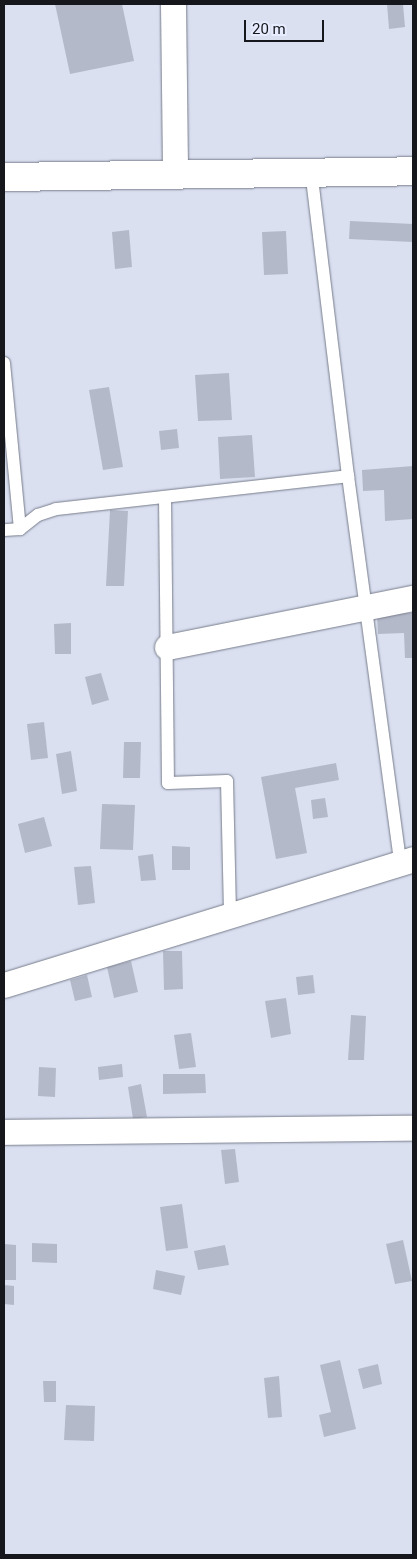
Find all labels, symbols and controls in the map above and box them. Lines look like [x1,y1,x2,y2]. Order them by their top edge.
scale bar [247,10,327,42]
text: 20 m [252,20,286,38]

